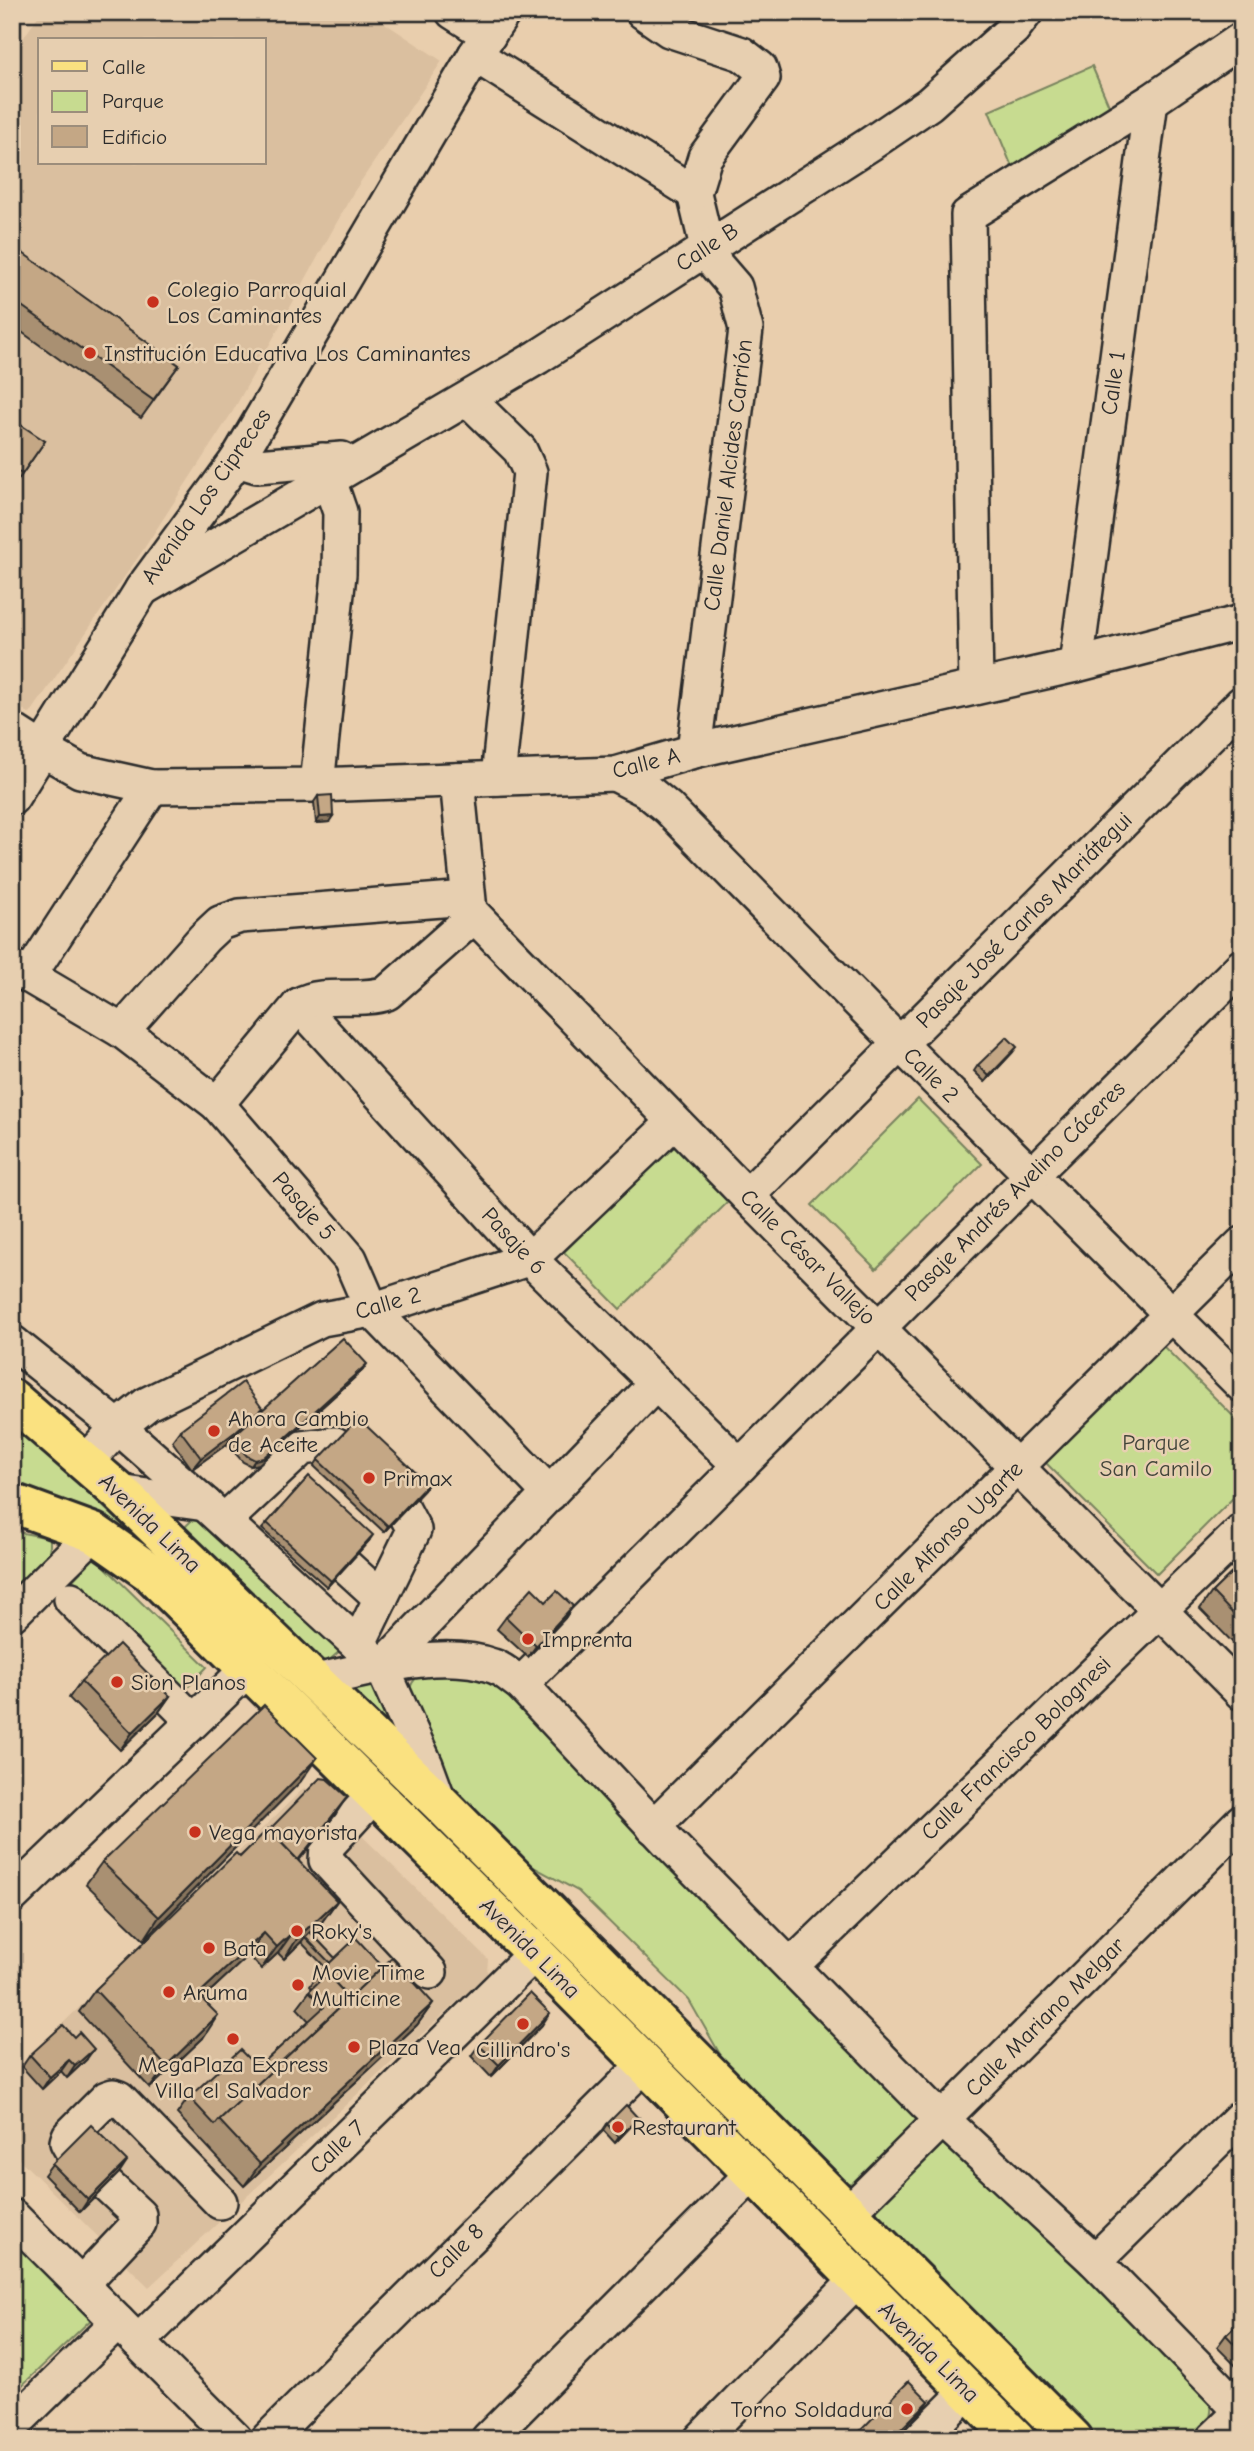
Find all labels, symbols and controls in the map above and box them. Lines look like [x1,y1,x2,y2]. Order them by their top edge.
legend [38,38,266,164]
text: Calle [102,55,145,79]
text: Parque [102,89,164,113]
text: Edificio [102,125,167,149]
street label: Calle B [670,217,744,277]
place label: Colegio Parroquial Los Caminantes [167,276,347,329]
marker: Colegio Parroquial Los Caminantes [145,294,161,310]
street label: Calle Daniel Alcides Carrión [698,337,758,613]
place label: Institución Educativa Los Caminantes [104,340,470,367]
marker: Institución Educativa Los Caminantes [82,345,98,361]
street label: Calle 1 [1095,349,1131,417]
street label: Avenida Los Cipreces [135,403,277,589]
street label: Calle A [609,742,683,784]
street label: Pasaje José Carlos Mariátegui [910,806,1138,1034]
street label: Calle 2 [898,1042,964,1108]
street label: Pasaje Andrés Avelino Cáceres [899,1075,1131,1307]
street label: Pasaje 5 [267,1166,341,1246]
street label: Calle César Vallejo [734,1183,882,1331]
street label: Pasaje 6 [476,1202,552,1280]
street label: Calle 2 [352,1281,424,1325]
place label: Ahora Cambio de Aceite [228,1405,369,1458]
marker: Ahora Cambio de Aceite [206,1423,222,1439]
park label: Parque San Camilo [1100,1429,1212,1482]
street label: Calle Alfonso Ugarte [868,1456,1028,1616]
place label: Primax [383,1465,452,1492]
street label: Avenida Lima [93,1468,207,1578]
marker: Primax [361,1470,377,1486]
place label: Imprenta [542,1626,633,1653]
marker: Imprenta [520,1631,536,1647]
street label: Calle Francisco Bolognesi [915,1650,1117,1846]
place label: Sion Planos [131,1669,246,1696]
marker: Sion Planos [109,1674,125,1690]
place label: Vega mayorista [209,1819,358,1846]
marker: Vega mayorista [187,1824,203,1840]
street label: Avenida Lima [474,1892,586,2004]
place label: Roky's [311,1918,372,1945]
marker: Roky's [289,1923,305,1939]
street label: Calle Mariano Melgar [960,1931,1131,2102]
place label: Bata [223,1935,267,1962]
marker: Bata [201,1940,217,1956]
place label: Movie Time Multicine [312,1959,425,2012]
marker: Movie Time Multicine [290,1977,306,1993]
place label: Aruma [183,1979,248,2006]
marker: Aruma [161,1984,177,2000]
marker: Cillindro's [515,2016,531,2032]
marker: MegaPlaza Express Villa el Salvador [225,2031,241,2047]
place label: Plaza Vea [368,2034,461,2061]
place label: Cillindro's [476,2036,570,2063]
marker: Plaza Vea [346,2039,362,2055]
place label: MegaPlaza Express Villa el Salvador [138,2051,328,2104]
street label: Calle 7 [304,2114,370,2180]
place label: Restaurant [632,2114,737,2141]
marker: Restaurant [610,2119,626,2135]
street label: Calle 8 [423,2218,489,2284]
street label: Avenida Lima [873,2296,985,2408]
place label: Torno Soldadura [731,2396,893,2423]
marker: Torno Soldadura [899,2401,915,2417]

